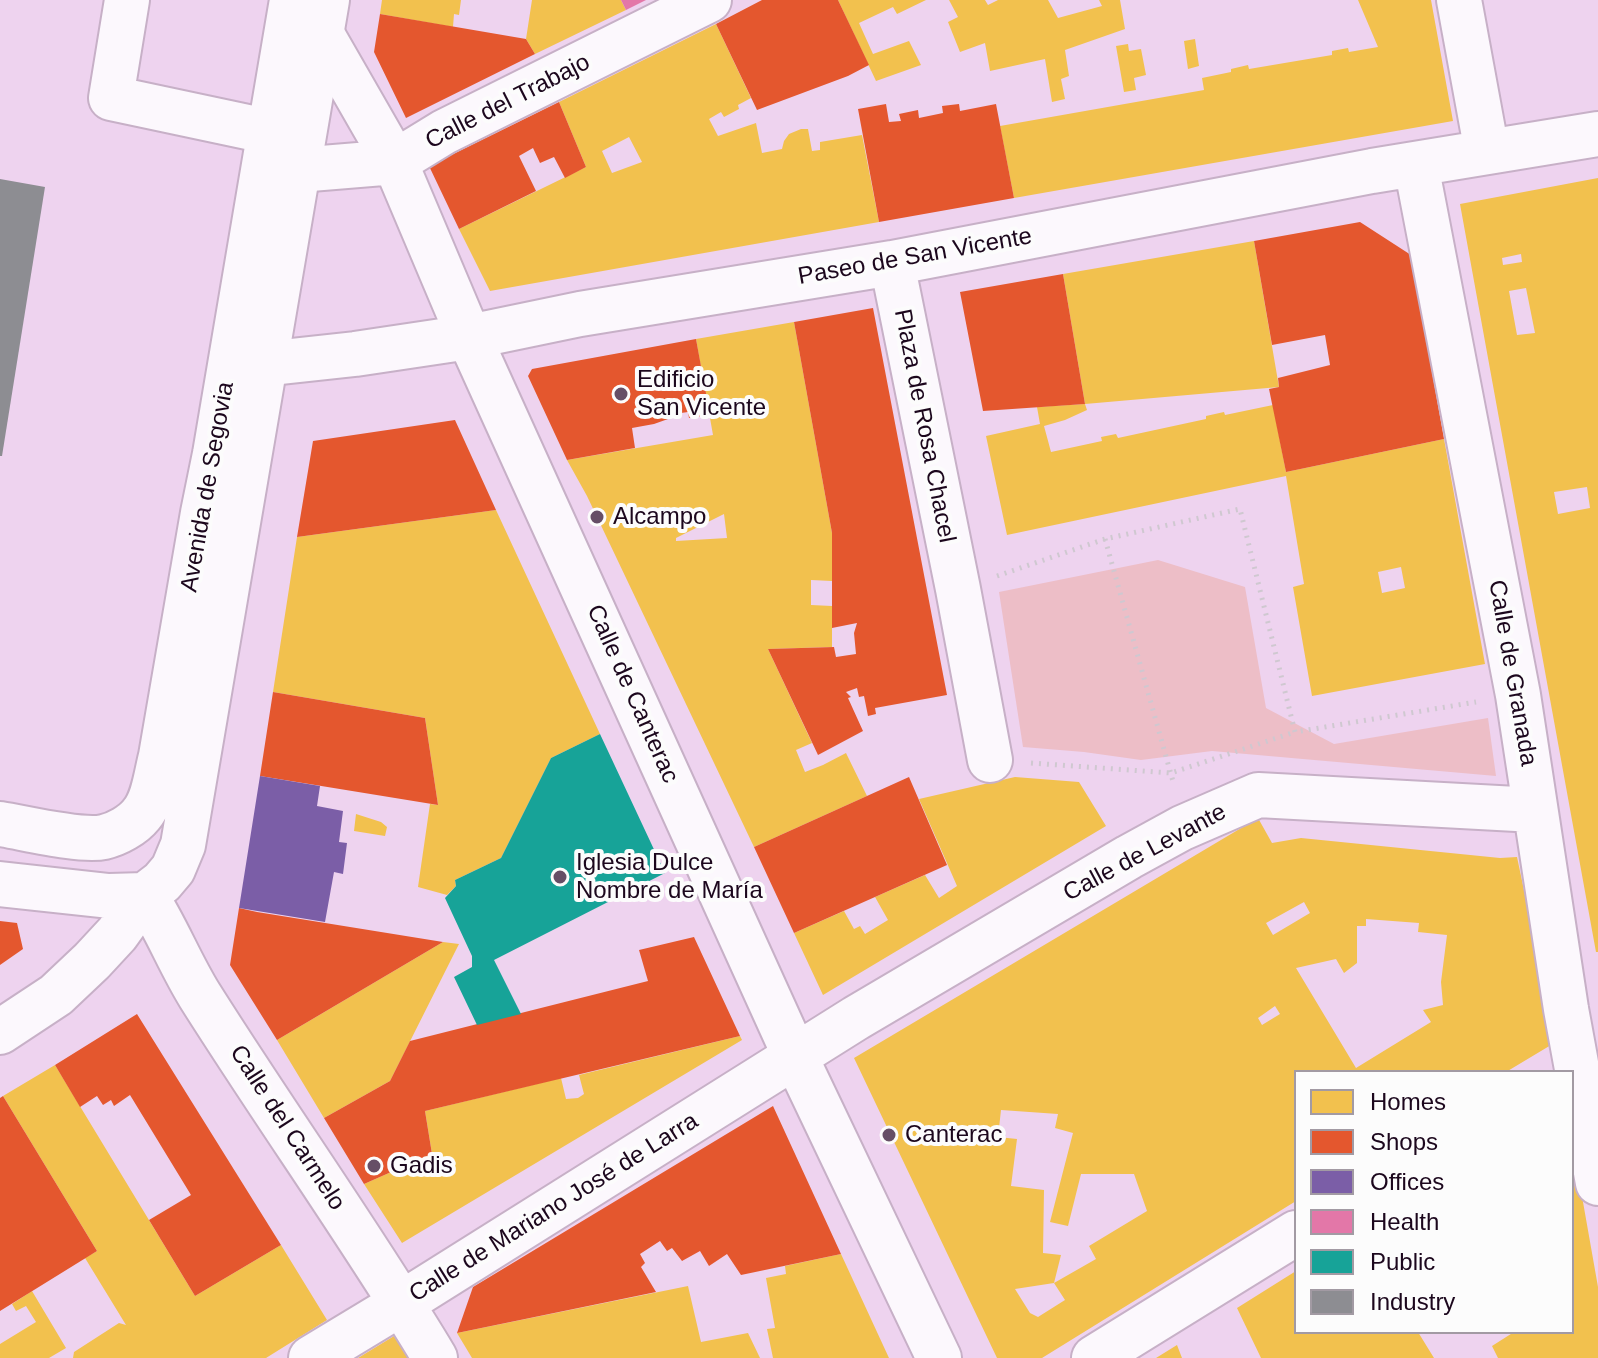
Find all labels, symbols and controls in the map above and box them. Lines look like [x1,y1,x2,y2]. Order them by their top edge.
street label: Calle del Trabajo [421,48,595,156]
street label: Paseo de San Vicente [796,222,1034,292]
street label: Plaza de Rosa Chacel [887,307,961,545]
place label: Edificio San Vicente [637,366,766,422]
street label: Avenida de Segovia [175,380,241,594]
marker: Edificio San Vicente [612,385,630,403]
place label: Alcampo [613,503,706,531]
marker: Alcampo [588,508,606,526]
street label: Calle de Granada [1481,578,1543,768]
street label: Calle de Canterac [580,600,684,788]
street label: Calle de Levante [1059,798,1231,908]
place label: Iglesia Dulce Nombre de María [576,849,763,905]
marker: Iglesia Dulce Nombre de María [551,868,569,886]
street label: Calle del Carmelo [223,1040,351,1216]
legend [1294,1070,1574,1334]
text: Homes [1370,1088,1446,1115]
street label: Calle de Mariano José de Larra [404,1107,704,1309]
place label: Canterac [905,1121,1002,1149]
marker: Canterac [880,1126,898,1144]
text: Shops [1370,1128,1438,1155]
place label: Gadis [390,1152,453,1180]
marker: Gadis [365,1157,383,1175]
text: Offices [1370,1168,1444,1195]
text: Health [1370,1208,1439,1235]
text: Public [1370,1248,1435,1275]
text: Industry [1370,1288,1455,1315]

